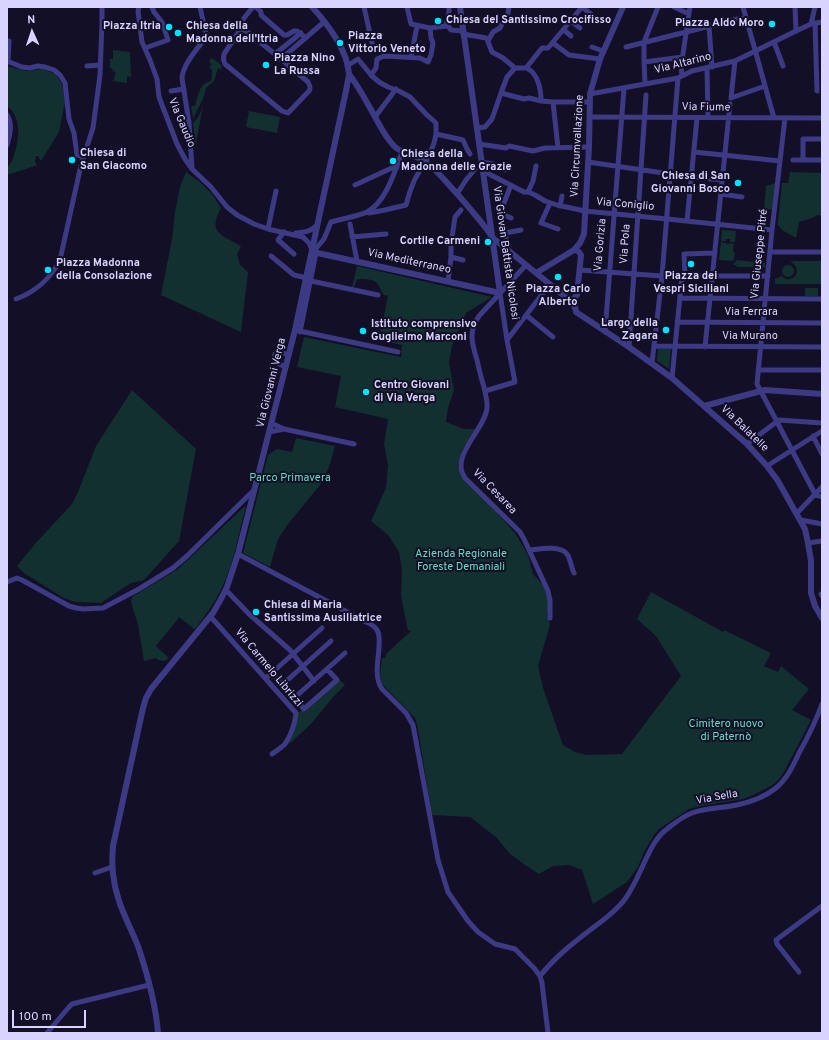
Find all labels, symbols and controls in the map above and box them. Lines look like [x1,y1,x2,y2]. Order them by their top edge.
north arrow [12,12,52,52]
text: N [27,13,36,27]
place label: Chiesa del Santissimo Crocifisso [446,14,611,28]
marker: Chiesa del Santissimo Crocifisso [433,16,443,26]
place label: Piazza Aldo Moro [675,17,764,31]
marker: Piazza Aldo Moro [767,19,777,29]
place label: Piazza Itria [103,20,161,34]
place label: Chiesa della Madonna dell'Itria [186,20,278,46]
marker: Piazza Itria [164,22,174,32]
marker: Chiesa della Madonna dell'Itria [173,28,183,38]
place label: Piazza Vittorio Veneto [348,30,426,56]
marker: Piazza Vittorio Veneto [335,38,345,48]
street label: Via Altarino [653,51,713,77]
place label: Piazza Nino La Russa [274,52,335,78]
marker: Piazza Nino La Russa [261,60,271,70]
street label: Via Circumvallazione [569,94,587,198]
street label: Via Gaudio [165,96,197,150]
street label: Via Fiume [681,101,731,115]
place label: Chiesa di San Giacomo [80,147,147,173]
place label: Chiesa della Madonna delle Grazie [401,148,512,174]
marker: Chiesa di San Giacomo [67,155,77,165]
marker: Chiesa della Madonna delle Grazie [388,156,398,166]
place label: Chiesa di San Giovanni Bosco [651,170,730,196]
marker: Chiesa di San Giovanni Bosco [733,178,743,188]
street label: Via Giovan Battista Nicolosi [489,185,521,321]
street label: Via Coniglio [595,196,655,214]
street label: Via Giuseppe Pitré [749,208,771,300]
street label: Via Gorizia [592,218,610,272]
street label: Via Pola [618,224,634,264]
place label: Cortile Carmeni [400,235,480,249]
marker: Cortile Carmeni [483,237,493,247]
street label: Via Mediterraneo [366,247,452,277]
place label: Piazza Madonna della Consolazione [56,257,152,283]
marker: Piazza dei Vespri Siciliani [686,259,696,269]
marker: Piazza Madonna della Consolazione [43,265,53,275]
place label: Piazza dei Vespri Siciliani [653,270,729,296]
marker: Piazza Carlo Alberto [553,272,563,282]
place label: Piazza Carlo Alberto [526,283,590,309]
street label: Via Ferrara [724,306,778,320]
place label: Largo della Zagara [601,317,658,343]
place label: Istituto comprensivo Guglielmo Marconi [371,318,477,344]
marker: Largo della Zagara [661,325,671,335]
marker: Istituto comprensivo Guglielmo Marconi [358,326,368,336]
street label: Via Murano [722,330,778,344]
street label: Via Giovanni Verga [254,337,290,429]
place label: Centro Giovani di Via Verga [374,379,449,405]
marker: Centro Giovani di Via Verga [361,387,371,397]
street label: Via Balatelle [717,403,771,455]
street label: Via Cesarea [469,467,519,517]
park label: Parco Primavera [249,472,331,486]
park label: Azienda Regionale Foreste Demaniali [415,548,507,574]
place label: Chiesa di Maria Santissima Ausiliatrice [264,599,382,625]
marker: Chiesa di Maria Santissima Ausiliatrice [251,607,261,617]
street label: Via Carmelo Librizzi [231,626,305,710]
park label: Cimitero nuovo di Paternò [689,718,763,744]
street label: Via Sella [695,788,739,808]
scale bar [14,1002,88,1028]
text: 100 m [19,1009,52,1025]

